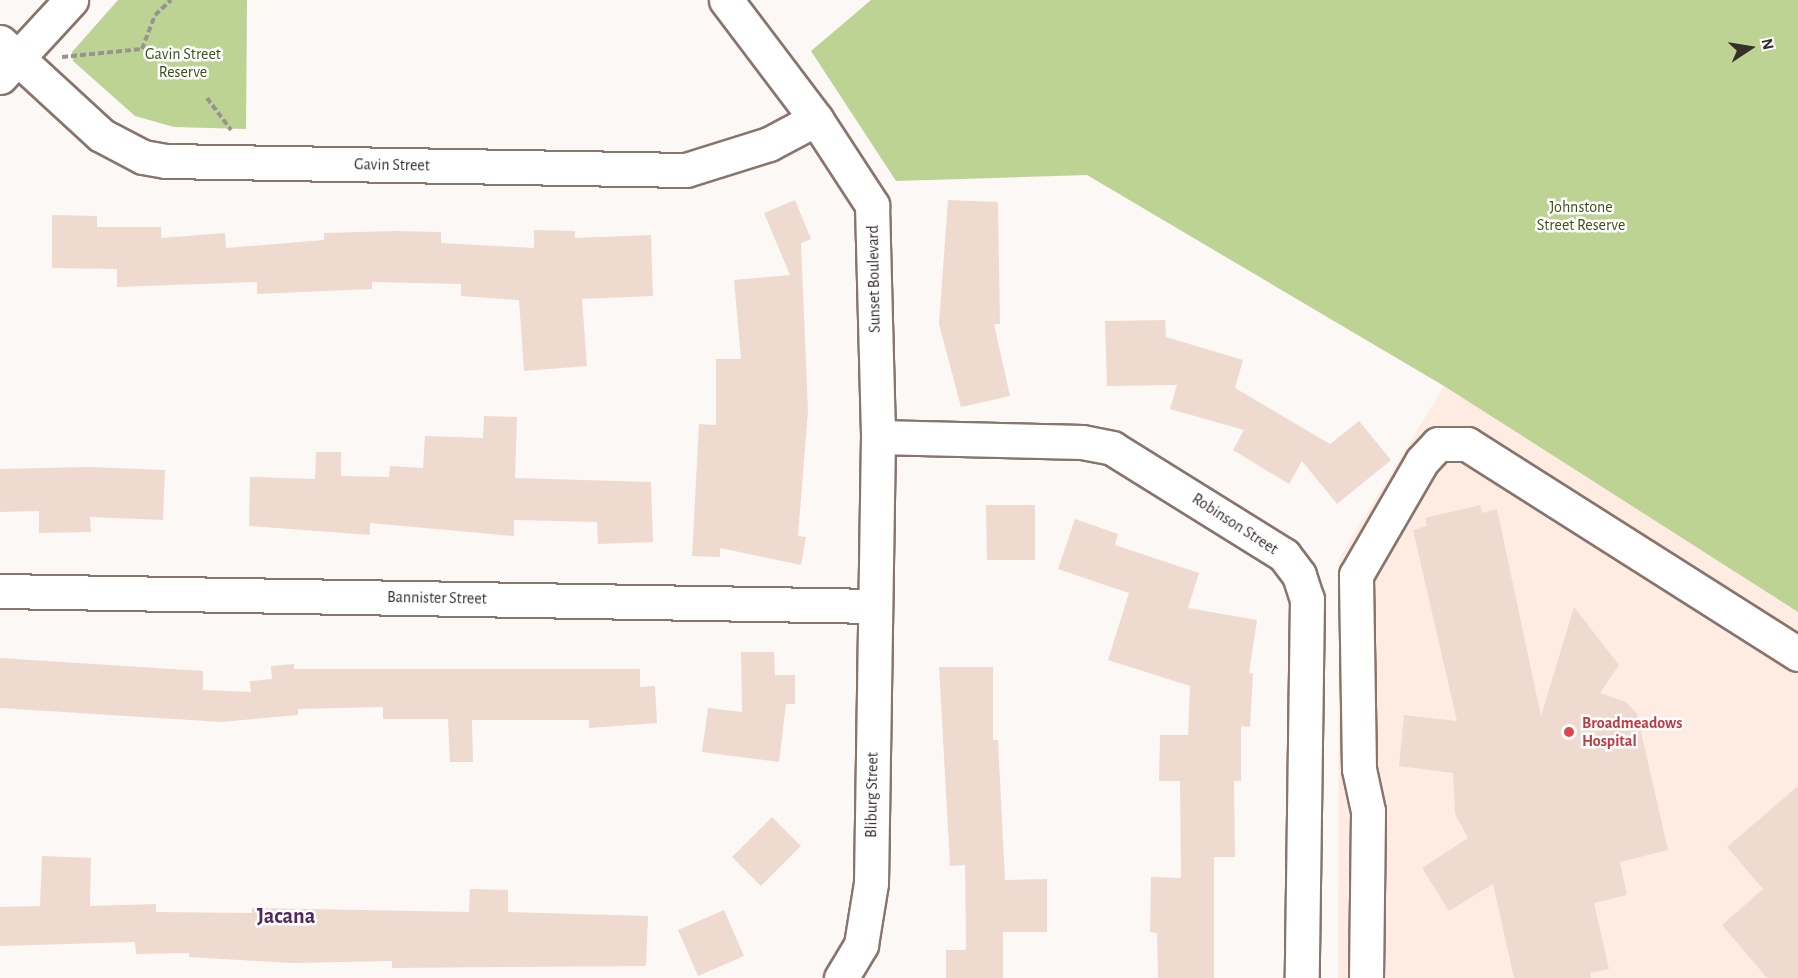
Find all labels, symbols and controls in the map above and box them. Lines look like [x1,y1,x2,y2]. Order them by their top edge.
north arrow [1720,18,1780,78]
text: N [1759,37,1777,51]
park label: Gavin Street Reserve [145,44,221,82]
street label: Gavin Street [354,155,430,175]
park label: Johnstone Street Reserve [1537,197,1625,235]
street label: Sunset Boulevard [863,225,885,333]
street label: Robinson Street [1188,489,1282,559]
street label: Bannister Street [387,588,487,608]
place label: Broadmeadows Hospital [1582,713,1682,751]
marker: Broadmeadows Hospital [1560,723,1578,741]
street label: Bliburg Street [862,752,882,838]
district label: Jacana [257,904,315,930]

